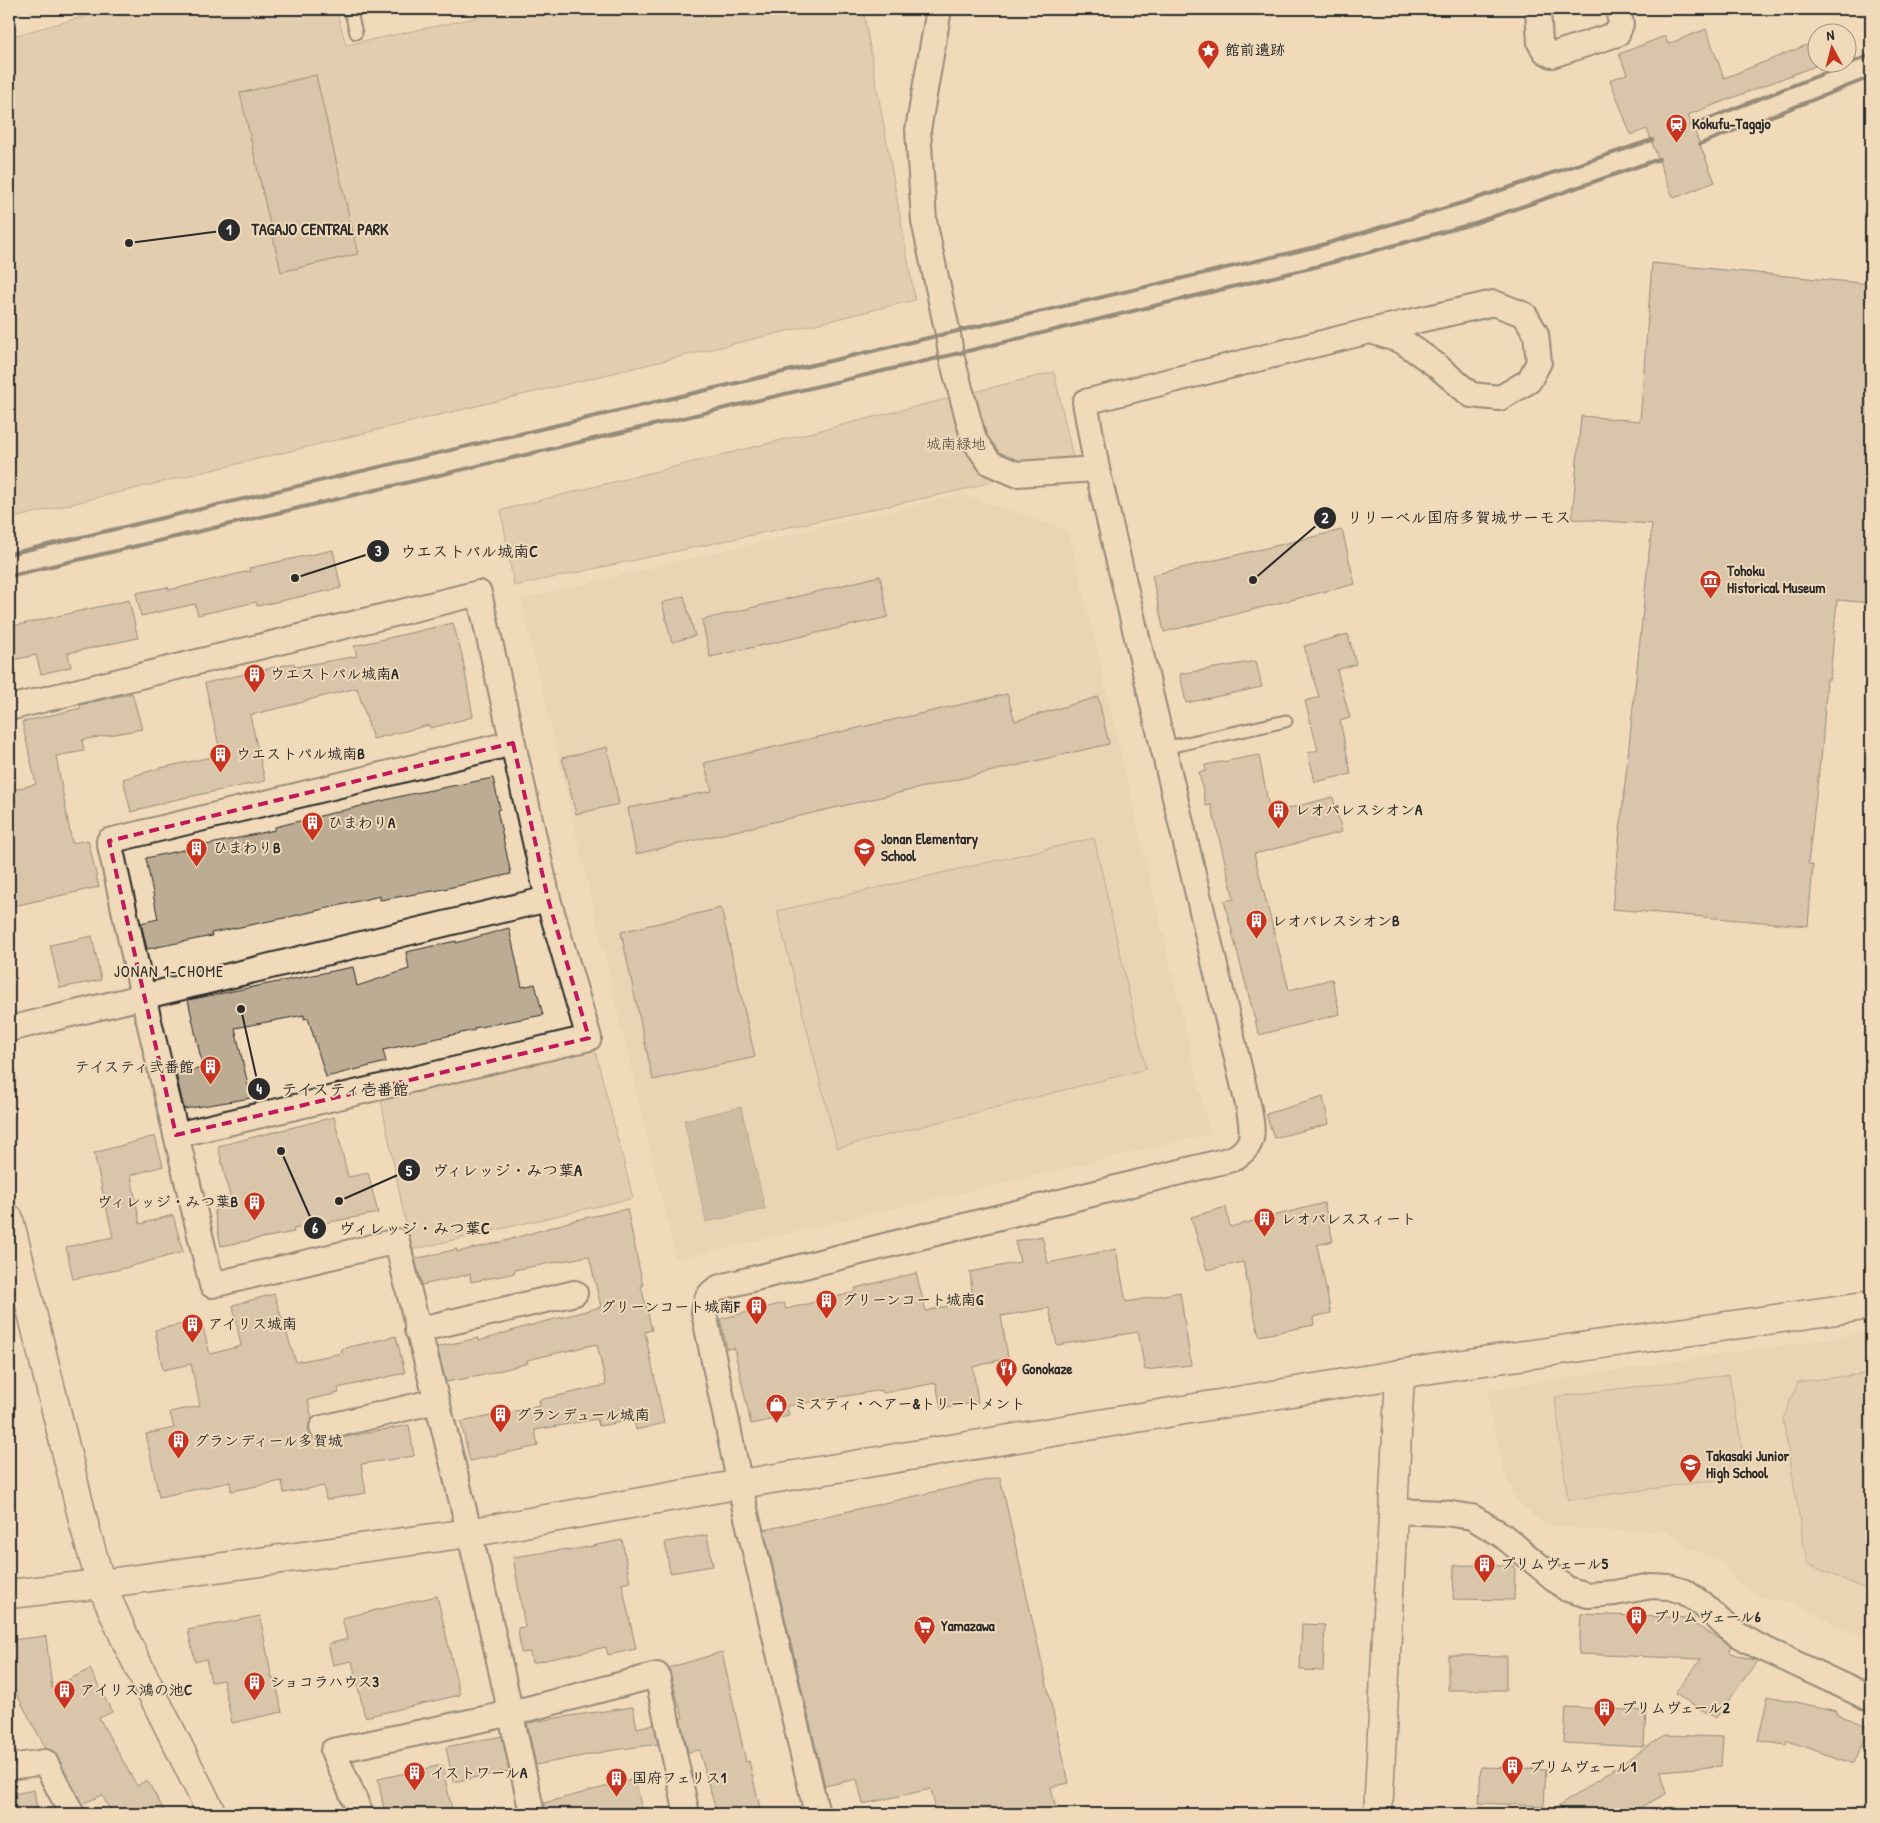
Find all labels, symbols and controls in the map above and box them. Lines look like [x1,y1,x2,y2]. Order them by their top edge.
north arrow [1808,22,1858,72]
text: N [1825,25,1836,44]
place icon: 館前遺跡 [1197,38,1221,69]
place label: 館前遺跡 [1225,39,1285,60]
station icon: Kokufu-Tagajo [1664,112,1688,143]
place label: Kokufu-Tagajo [1692,113,1771,135]
callout: TAGAJO CENTRAL PARK [216,214,398,245]
text: TAGAJO CENTRAL PARK [251,218,389,240]
text: 1 [226,219,232,240]
park label: 城南緑地 [926,433,986,454]
callout: リリーベル国府多賀城サーモス [1312,502,1581,533]
text: リリーベル国府多賀城サーモス [1347,506,1571,528]
text: 2 [1321,507,1329,528]
callout: ウエストパル城南C [366,536,547,567]
text: 3 [375,540,382,561]
text: ウエストパル城南C [400,540,538,562]
place label: Tohoku Historical Museum [1726,560,1826,598]
museum icon: Tohoku Historical Museum [1699,568,1723,599]
building icon: ウエストパル城南A [242,662,266,693]
place label: ウエストパル城南A [270,663,399,684]
building icon: ウエストパル城南B [208,742,232,773]
place label: ウエストパル城南B [236,743,365,764]
building icon: レオパレスシオンA [1267,798,1291,829]
place label: レオパレスシオンA [1295,799,1423,820]
building icon: ひまわりA [300,811,324,842]
place label: ひまわりA [328,812,396,833]
place label: Jonan Elementary School [881,828,979,866]
building icon: ひまわりB [185,836,209,867]
school or university icon: Jonan Elementary School [853,836,877,867]
place label: ひまわりB [213,837,281,858]
building icon: レオパレスシオンB [1244,909,1268,940]
place label: レオパレスシオンB [1272,910,1400,931]
district label: JONAN 1-CHOME [114,960,224,982]
building icon: テイスティ弐番館 [198,1055,222,1086]
place label: テイスティ弐番館 [75,1056,194,1077]
callout: テイスティ壱番館 [246,1074,419,1105]
text: 4 [256,1078,262,1099]
text: テイスティ壱番館 [281,1078,409,1100]
callout: ヴィレッジ・みつ葉A [396,1155,593,1186]
text: ヴィレッジ・みつ葉A [432,1159,582,1181]
text: 5 [406,1160,413,1181]
building icon: ヴィレッジ・みつ葉B [242,1190,266,1221]
place label: ヴィレッジ・みつ葉B [97,1191,238,1212]
building icon: レオパレススィート [1253,1207,1277,1238]
place label: レオパレススィート [1281,1208,1416,1229]
callout: ヴィレッジ・みつ葉C [303,1212,501,1243]
text: 6 [312,1217,318,1238]
text: ヴィレッジ・みつ葉C [338,1217,490,1239]
building icon: グリーンコート城南G [814,1288,838,1319]
place label: グリーンコート城南G [842,1289,984,1310]
building icon: グリーンコート城南F [744,1295,768,1326]
place label: グリーンコート城南F [600,1296,741,1317]
building icon: アイリス城南 [180,1312,204,1343]
place label: アイリス城南 [208,1313,297,1334]
restaurant icon: Gonokaze [994,1357,1018,1388]
place label: Gonokaze [1022,1358,1073,1379]
shop icon: ミスティ・ヘアー&トリートメント [765,1392,789,1423]
place label: ミスティ・ヘアー&トリートメント [793,1393,1025,1414]
building icon: グランデュール城南 [488,1403,512,1434]
place label: グランデュール城南 [516,1404,650,1425]
building icon: グランディール多賀城 [166,1429,190,1460]
place label: グランディール多賀城 [194,1430,343,1451]
place label: Takasaki Junior High School [1705,1445,1789,1484]
school or university icon: Takasaki Junior High School [1678,1453,1702,1484]
building icon: プリムヴェール5 [1472,1552,1496,1583]
place label: プリムヴェール5 [1500,1553,1609,1574]
building icon: プリムヴェール6 [1625,1605,1649,1636]
place label: プリムヴェール6 [1653,1606,1761,1627]
supermarket icon: Yamazawa [913,1614,937,1645]
place label: Yamazawa [941,1615,995,1636]
building icon: ショコラハウス3 [242,1670,266,1701]
place label: ショコラハウス3 [270,1671,379,1692]
building icon: アイリス鴻の池C [52,1678,76,1709]
place label: アイリス鴻の池C [80,1679,192,1700]
building icon: プリムヴェール2 [1593,1696,1617,1727]
place label: プリムヴェール2 [1621,1697,1731,1718]
building icon: プリムヴェール1 [1501,1755,1525,1786]
place label: プリムヴェール1 [1529,1756,1637,1777]
building icon: イストワールA [402,1761,426,1792]
place label: イストワールA [430,1762,528,1783]
building icon: 国府フェリス1 [604,1766,628,1797]
place label: 国府フェリス1 [632,1767,727,1788]

